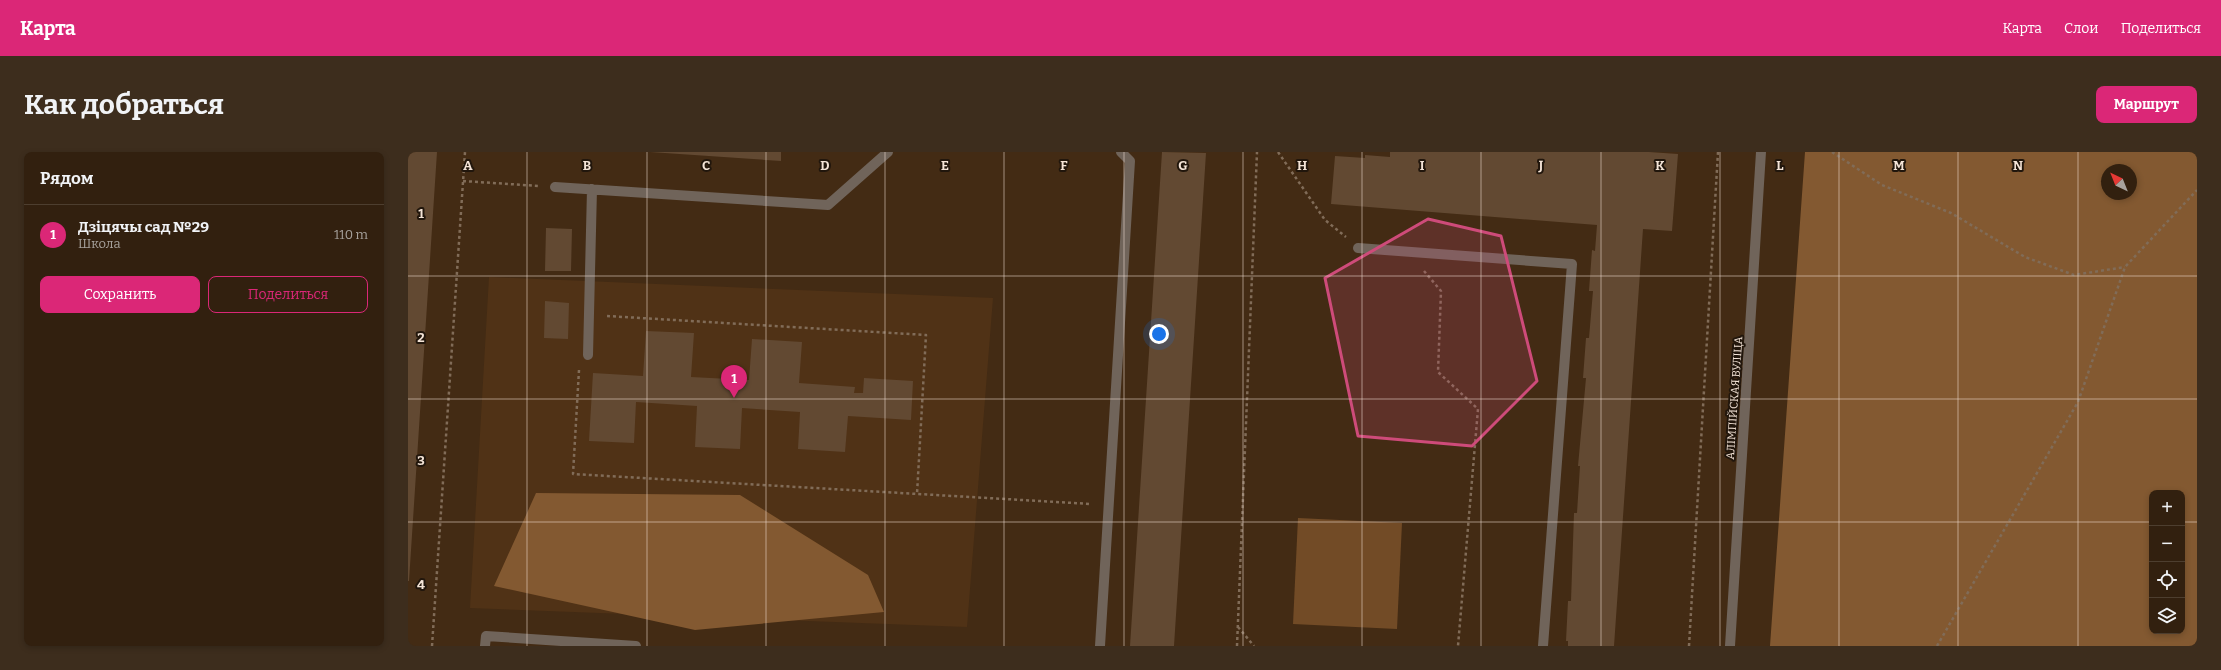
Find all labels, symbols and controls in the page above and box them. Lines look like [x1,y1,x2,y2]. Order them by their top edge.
text: Карта [20,17,76,40]
text: Карта [2002,20,2042,37]
text: Слои [2064,20,2099,37]
text: Поделиться [2121,20,2201,37]
button: Маршрут [2096,86,2197,123]
text: Как добраться [24,88,224,121]
text: A [463,158,473,173]
text: B [583,158,591,173]
text: C [702,158,710,173]
text: D [820,158,830,173]
text: E [941,158,949,173]
text: F [1060,158,1068,173]
text: G [1178,158,1188,173]
text: H [1297,158,1307,173]
text: I [1420,158,1425,173]
text: J [1538,158,1544,173]
text: K [1655,158,1665,173]
text: L [1776,158,1784,173]
text: M [1893,158,1905,173]
text: N [2013,158,2023,173]
north arrow [2101,164,2137,200]
text: Рядом [40,168,93,189]
text: 1 [418,206,424,221]
text: Дзіцячы сад №29 [78,218,209,236]
text: 1 [50,227,56,242]
text: 110 m [334,227,368,242]
text: Школа [78,236,121,251]
button: Сохранить [40,276,200,313]
button: Поделиться [208,276,368,313]
your location [1149,324,1169,344]
text: 2 [417,330,425,345]
street label: АЛІМПІЙСКАЯ ВУЛІЦА [1724,336,1745,460]
pin: 1 [721,365,747,398]
text: 3 [417,453,425,468]
map controls [2149,490,2185,634]
button: + [2149,490,2185,526]
button: − [2149,526,2185,562]
button: locate [2149,562,2185,598]
text: 4 [417,577,425,592]
button: layers [2149,598,2185,634]

